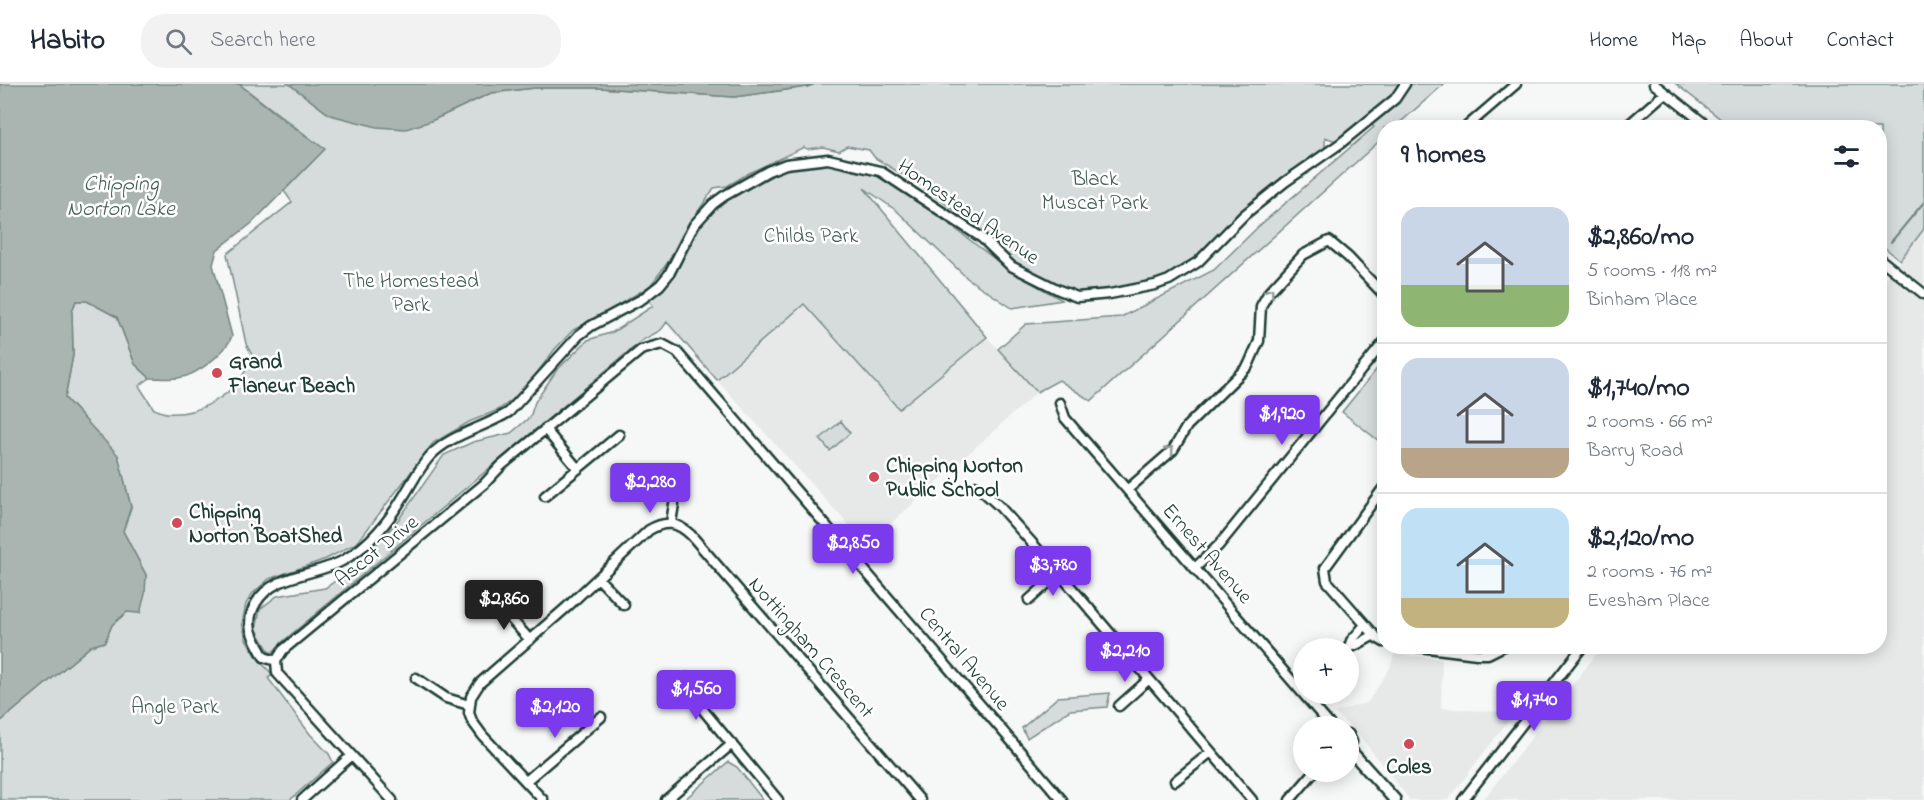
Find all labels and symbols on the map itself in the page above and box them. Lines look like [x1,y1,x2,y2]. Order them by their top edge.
street label: Homestead Avenue [891,152,1045,273]
park label: Black Muscat Park [1042,165,1149,219]
water label: Chipping Norton Lake [67,169,176,226]
park label: Childs Park [764,222,859,252]
park label: The Homestead Park [343,267,479,321]
one-way arrow [1263,288,1274,299]
place label: Grand Flaneur Beach [228,348,355,402]
marker: Grand Flaneur Beach [210,366,224,380]
pin: $1,920 [1233,395,1331,446]
one-way arrow [1163,447,1174,457]
place label: Chipping Norton Public School [886,452,1023,506]
pin: $2,280 [601,463,699,514]
marker: Chipping Norton Public School [867,470,881,484]
street label: Ernest Avenue [1154,497,1259,612]
place label: Chipping Norton BoatShed [189,498,342,552]
street label: Ascot Drive [329,508,426,595]
marker: Chipping Norton BoatShed [170,516,184,530]
pin: $2,850 [804,524,902,575]
pin: $3,780 [1004,546,1102,597]
street label: Nottingham Crescent [739,571,881,727]
pin: $2,860 [455,580,553,631]
street label: Central Avenue [911,601,1016,718]
pin: $2,210 [1076,632,1174,683]
pin: $1,560 [647,670,745,721]
pin: $1,740 [1485,681,1583,732]
pin: $2,120 [506,688,604,739]
park label: Angle Park [131,693,220,725]
marker: Coles [1402,737,1416,751]
place label: Coles [1386,753,1432,783]

